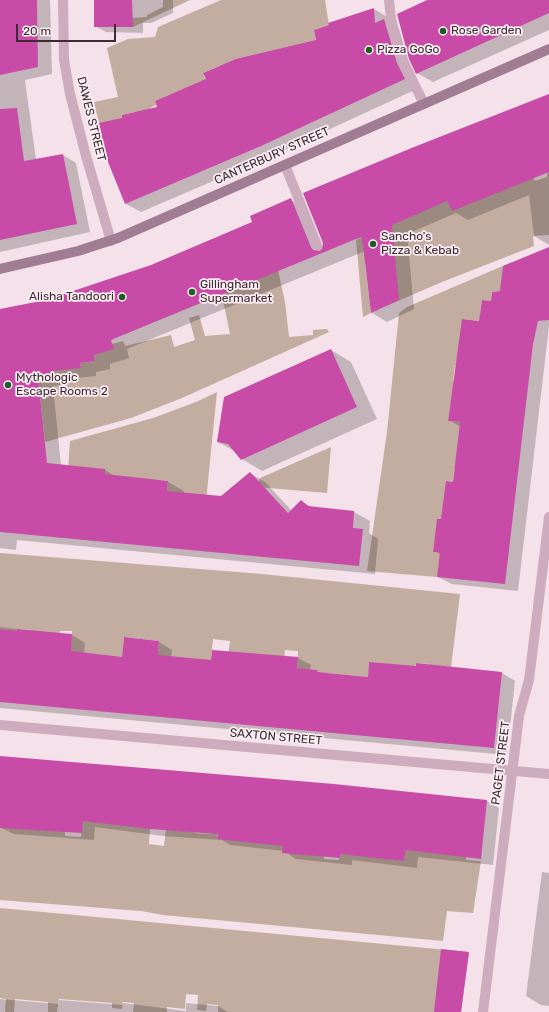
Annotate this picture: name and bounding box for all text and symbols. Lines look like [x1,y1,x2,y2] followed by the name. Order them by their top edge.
[18,16,118,42] scale bar
[23,24,51,38] text: 20 m
[451,24,522,38] place label: Rose Garden
[438,26,448,36] marker: Rose Garden
[377,43,440,57] place label: Pizza GoGo
[364,45,374,55] marker: Pizza GoGo
[74,75,108,163] street label: DAWES STREET
[212,124,332,188] street label: CANTERBURY STREET
[381,230,459,258] place label: Sancho's Pizza & Kebab
[368,239,378,249] marker: Sancho's Pizza & Kebab
[200,278,272,306] place label: Gillingham Supermarket
[187,287,197,297] marker: Gillingham Supermarket
[29,290,114,304] place label: Alisha Tandoori
[117,292,127,302] marker: Alisha Tandoori
[16,371,108,399] place label: Mythologic Escape Rooms 2
[3,380,13,390] marker: Mythologic Escape Rooms 2
[489,720,513,806] street label: PAGET STREET
[229,726,323,748] street label: SAXTON STREET

